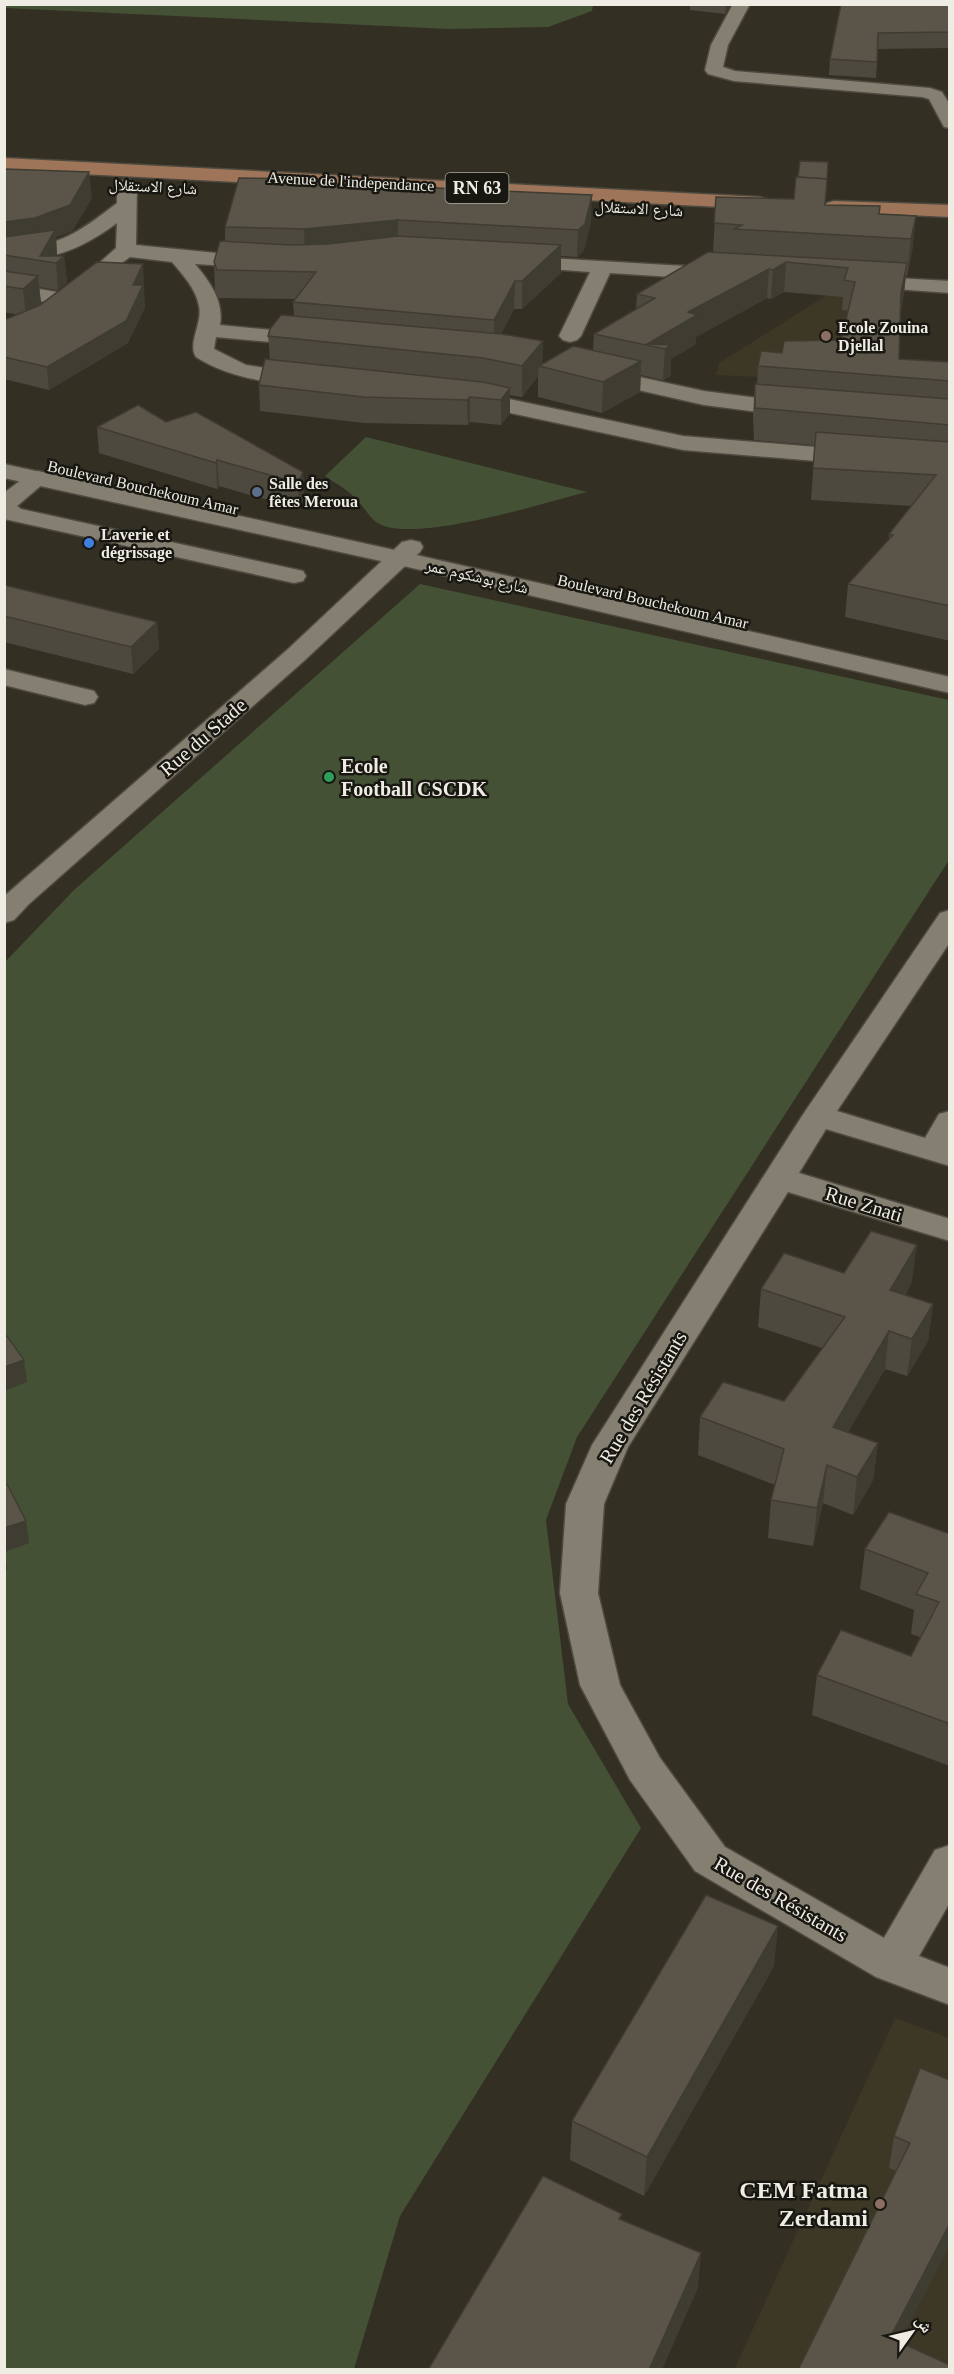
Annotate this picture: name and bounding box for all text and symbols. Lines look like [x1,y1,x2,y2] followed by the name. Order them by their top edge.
[267,169,435,195] street label: Avenue de l'independance
[446,173,508,203] road number: RN 63
[108,176,197,199] street label: شارع الاستقلال
[594,198,683,221] street label: شارع الاستقلال
[838,319,928,355] place label: Ecole Zouina Djellal
[819,329,833,343] marker: Ecole Zouina Djellal
[46,457,241,518] street label: Boulevard Bouchekoum Amar
[269,475,358,510] place label: Salle des fêtes Meroua
[250,485,264,499] marker: Salle des fêtes Meroua
[101,526,172,562] place label: Laverie et dégrissage
[82,536,96,550] marker: Laverie et dégrissage
[423,556,530,598] street label: شارع بوشكوم عمر
[556,571,751,632] street label: Boulevard Bouchekoum Amar
[156,694,251,780] street label: Rue du Stade
[341,755,488,800] place label: Ecole Football CSCDK
[322,770,336,784] marker: Ecole Football CSCDK
[823,1182,906,1226] street label: Rue Znati
[595,1327,691,1467] street label: Rue des Résistants
[711,1852,852,1946] street label: Rue des Résistants
[739,2177,868,2231] place label: CEM Fatma Zerdami
[873,2197,887,2211] marker: CEM Fatma Zerdami
[882,2302,942,2362] north arrow
[911,2312,936,2336] text: ش

